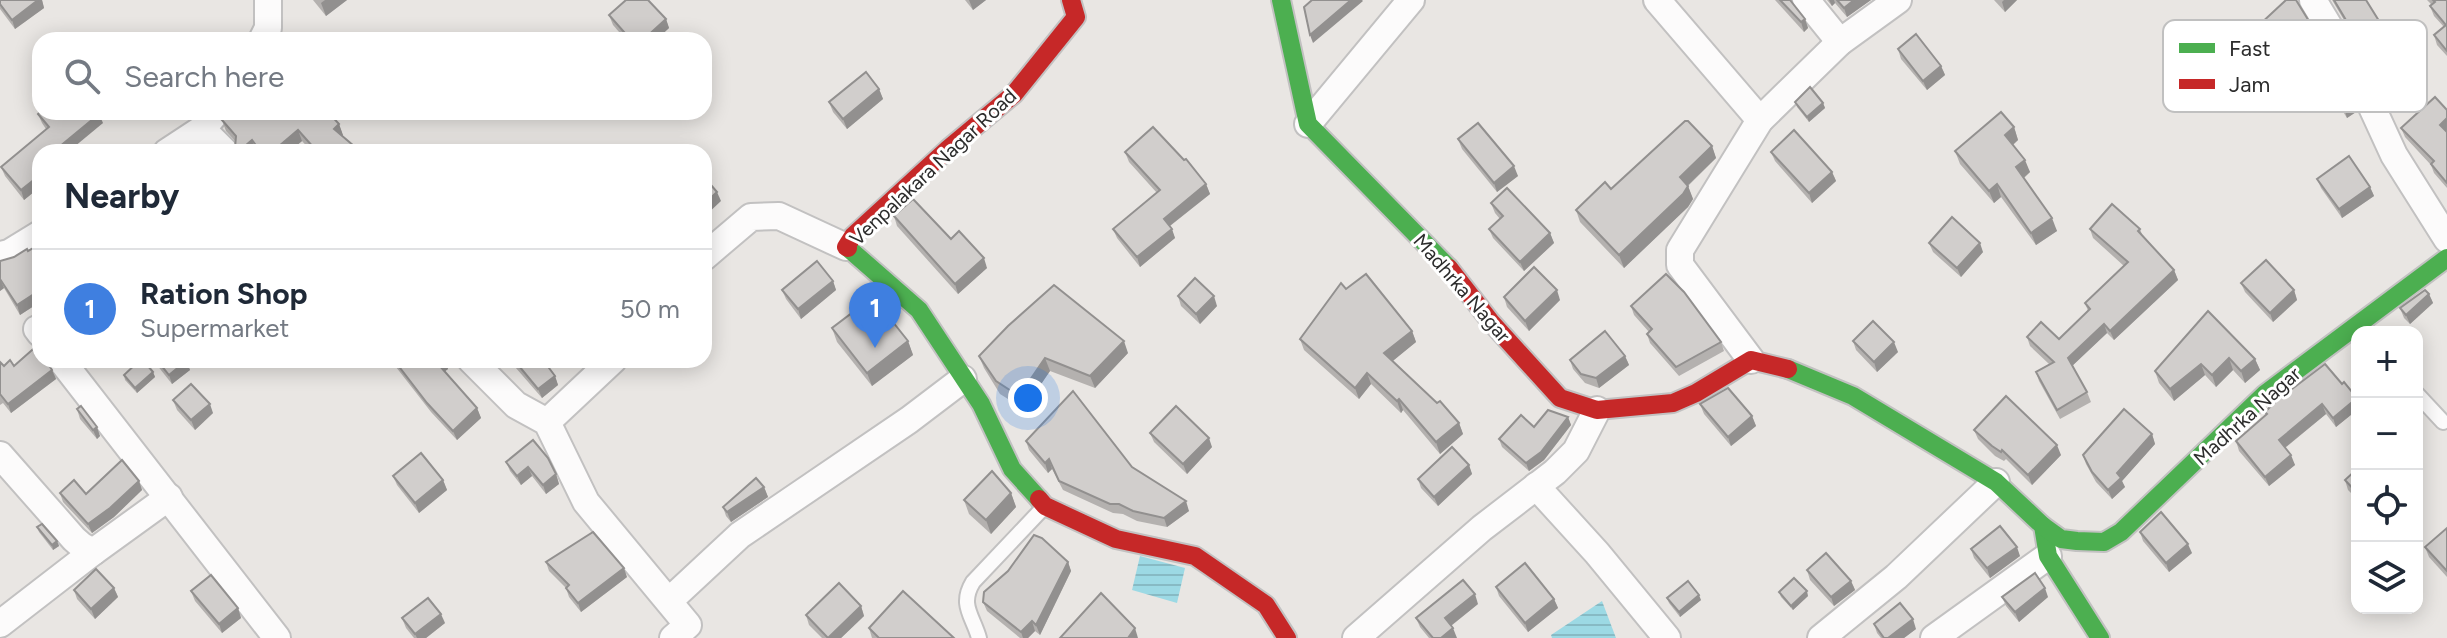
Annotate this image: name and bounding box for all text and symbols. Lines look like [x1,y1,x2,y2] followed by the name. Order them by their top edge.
[2163,20,2427,112] legend
[32,32,712,120] search box
[2229,35,2271,62] text: Fast
[60,54,104,98] icon: search
[124,58,284,95] text: Search here
[2229,71,2270,98] text: Jam
[845,84,1021,250] street label: Venpalakara Nagar Road
[64,176,179,217] text: Nearby
[1408,229,1516,347] street label: Madhrka Nagar
[140,275,308,312] text: Ration Shop
[849,282,901,348] pin: 1
[85,293,95,325] text: 1
[620,293,680,325] text: 50 m
[140,312,289,344] text: Supermarket
[2351,326,2423,614] map controls
[2351,326,2423,398] button: +
[2189,362,2306,470] street label: Madhrka Nagar
[1008,378,1048,418] your location
[2351,398,2423,470] button: −
[2351,470,2423,542] button: locate
[2351,542,2423,614] button: layers

